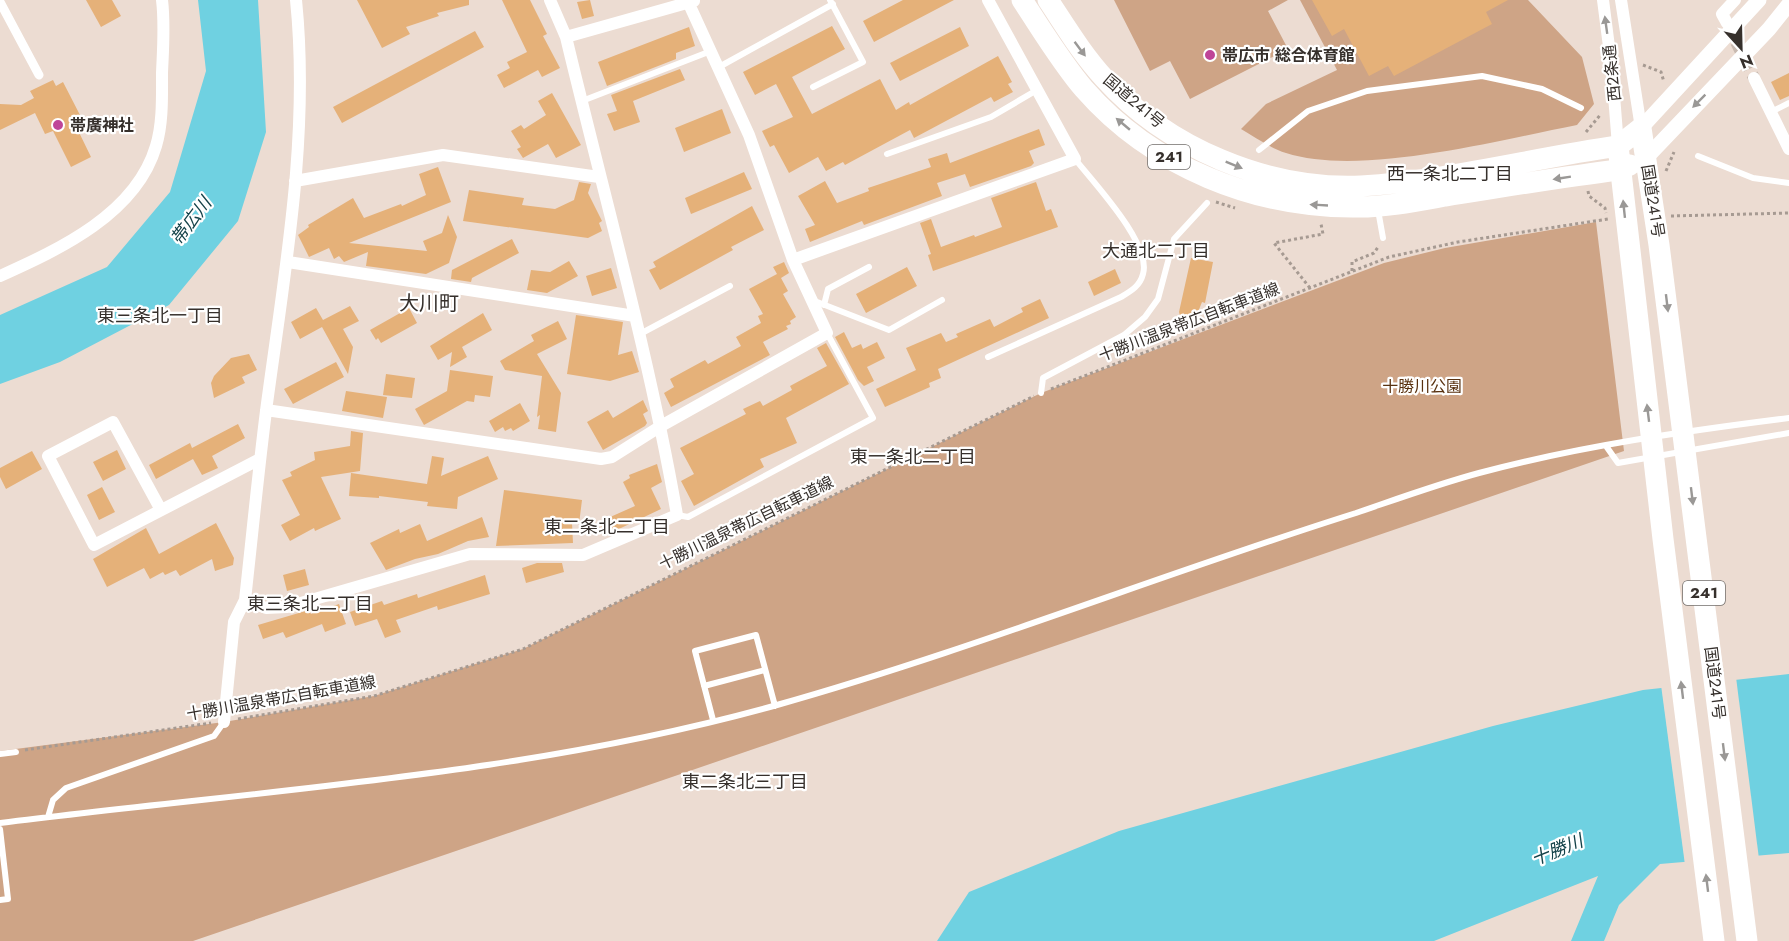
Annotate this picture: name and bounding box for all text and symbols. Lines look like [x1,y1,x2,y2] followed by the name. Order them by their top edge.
[1602,15,1611,34] one-way arrow
[1711,18,1771,78] north arrow
[1074,41,1087,57] one-way arrow
[1598,43,1626,103] street label: 西2条通
[1222,44,1355,67] place label: 帯広市 総合体育館
[1203,48,1217,62] marker: 帯広市 総合体育館
[1736,48,1757,74] text: N
[1098,69,1170,133] street label: 国道241号
[1692,93,1706,107] one-way arrow
[70,114,134,137] place label: 帯廣神社
[51,118,65,132] marker: 帯廣神社
[1115,118,1130,131] one-way arrow
[1148,145,1190,169] road number: 241
[1225,161,1243,170] one-way arrow
[1387,161,1513,187] district label: 西一条北二丁目
[1636,163,1670,239] street label: 国道241号
[1552,174,1571,183] one-way arrow
[164,190,219,250] water label: 帯広川
[1619,200,1629,219] one-way arrow
[1309,201,1328,210] one-way arrow
[1102,238,1210,264] district label: 大通北二丁目
[1095,277,1283,367] street label: 十勝川温泉帯広自転車道線
[399,289,459,318] district label: 大川町
[1662,293,1672,312] one-way arrow
[97,303,223,329] district label: 東三条北一丁目
[1382,375,1462,398] park label: 十勝川公園
[1643,403,1653,422] one-way arrow
[850,444,976,470] district label: 東一条北二丁目
[655,471,837,575] street label: 十勝川温泉帯広自転車道線
[1687,487,1697,506] one-way arrow
[544,514,670,540] district label: 東二条北二丁目
[1683,581,1725,605] road number: 241
[247,591,373,617] district label: 東三条北二丁目
[1699,645,1731,721] street label: 国道241号
[184,670,378,726] street label: 十勝川温泉帯広自転車道線
[1678,680,1687,699] one-way arrow
[1719,743,1728,762] one-way arrow
[682,769,808,795] district label: 東二条北三丁目
[1527,827,1589,872] water label: 十勝川
[1702,873,1712,892] one-way arrow

